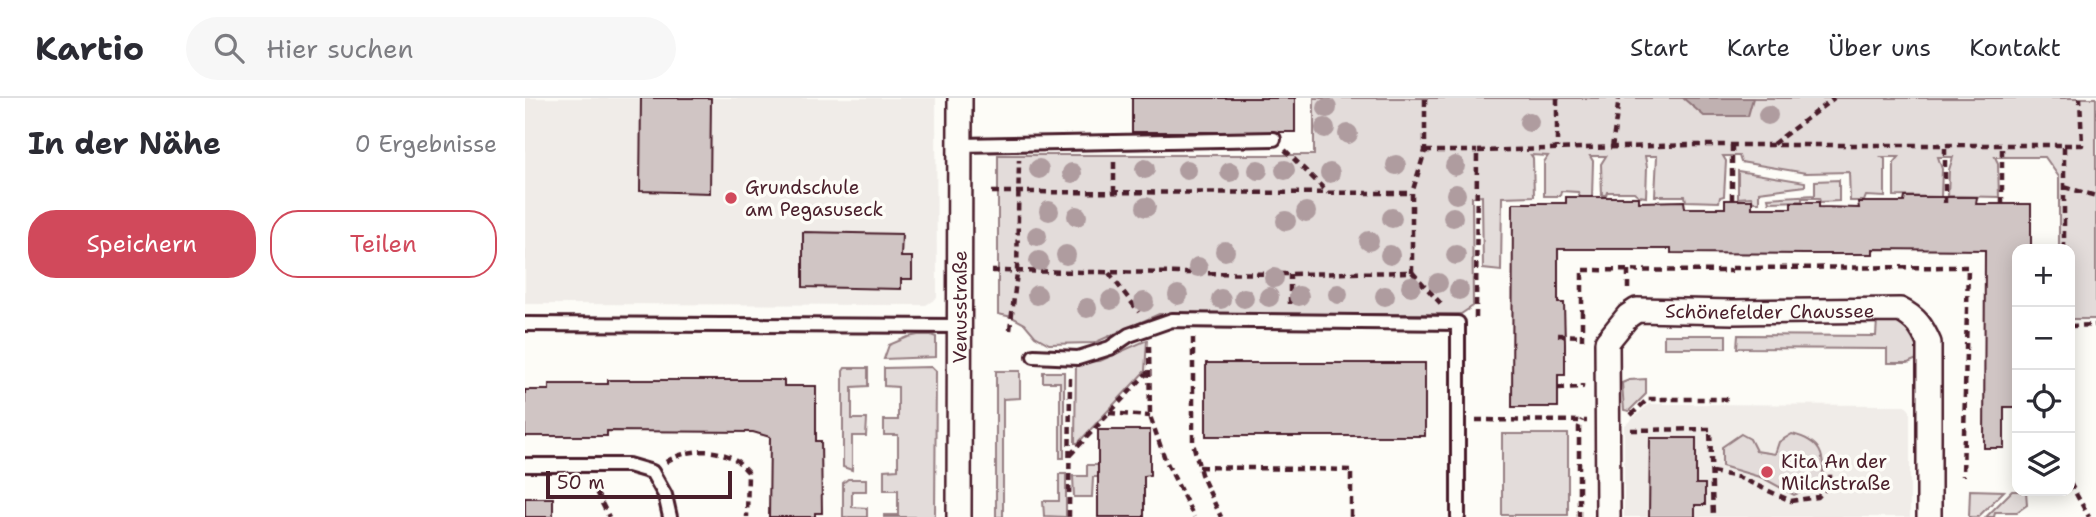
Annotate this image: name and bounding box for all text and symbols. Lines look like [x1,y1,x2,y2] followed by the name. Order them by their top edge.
[186,17,676,80] search box
[35,26,144,71] text: Kartio
[210,29,248,67] icon: search
[266,31,413,66] text: Hier suchen
[1630,32,1689,64] text: Start
[1727,32,1790,64] text: Karte
[1828,32,1931,64] text: Über uns
[1969,32,2061,64] text: Kontakt
[28,123,221,164] text: In der Nähe
[355,129,497,159] text: 0 Ergebnisse
[745,175,884,222] place label: Grundschule am Pegasuseck
[723,190,739,206] marker: Grundschule am Pegasuseck
[28,210,256,278] button: Speichern
[270,210,497,278] button: Teilen
[2012,244,2075,496] map controls
[2012,244,2075,307] button: +
[947,250,972,364] street label: Venusstraße
[1665,298,1875,325] street label: Schönefelder Chaussee
[2012,307,2075,370] button: −
[2012,370,2075,433] button: locate
[2012,433,2075,496] button: layers
[1781,449,1891,496] place label: Kita An der Milchstraße
[1759,464,1775,480] marker: Kita An der Milchstraße
[546,468,731,500] scale bar
[557,470,605,495] text: 50 m

